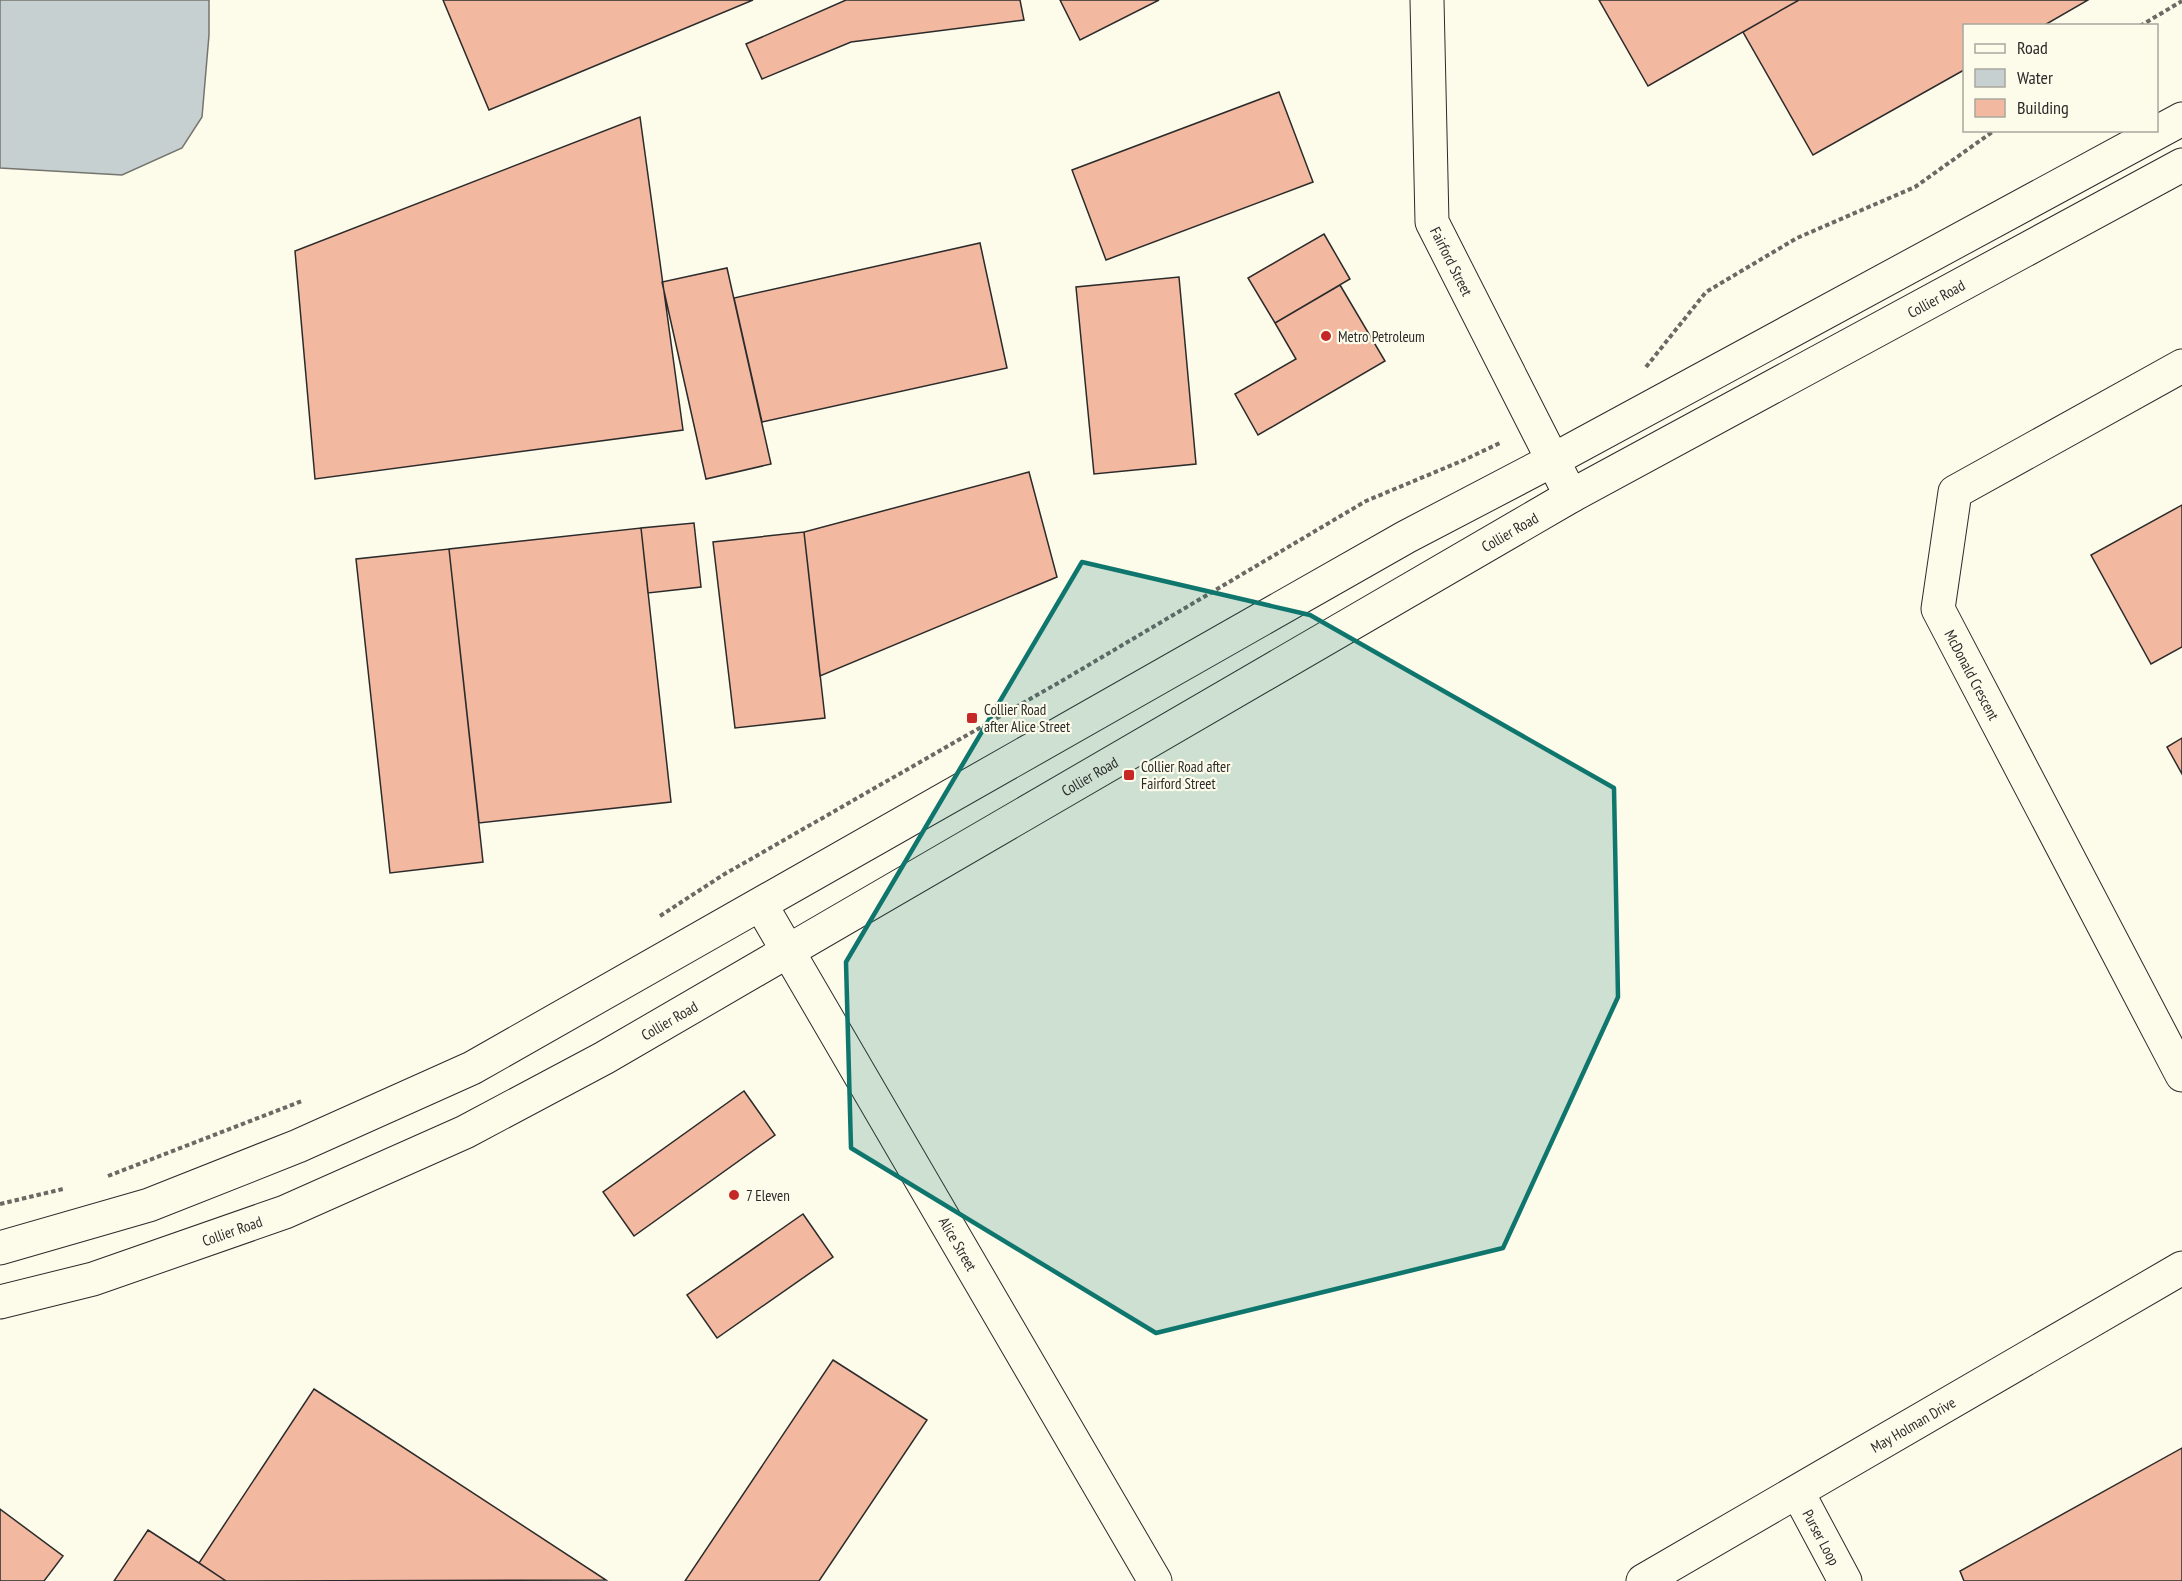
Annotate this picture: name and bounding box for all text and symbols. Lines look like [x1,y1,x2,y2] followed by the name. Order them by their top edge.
[1963,24,2158,132] legend
[2017,36,2048,59] text: Road
[2017,66,2053,89] text: Water
[2017,96,2069,119] text: Building
[1426,224,1477,299] street label: Fairford Street
[1904,275,1968,322] street label: Collier Road
[1338,327,1425,346] place label: Metro Petroleum
[1319,329,1333,343] marker: Metro Petroleum
[1478,508,1541,556] street label: Collier Road
[1941,626,2004,723] street label: McDonald Crescent
[984,700,1070,736] place label: Collier Road after Alice Street
[965,711,979,725] marker: Collier Road after Alice Street
[1058,752,1121,800] street label: Collier Road
[1141,757,1231,793] place label: Collier Road after Fairford Street
[1122,768,1136,782] marker: Collier Road after Fairford Street
[637,996,701,1044] street label: Collier Road
[746,1186,790,1205] place label: 7 Eleven
[727,1188,741,1202] marker: 7 Eleven
[199,1211,265,1250] street label: Collier Road
[935,1213,982,1274] street label: Alice Street
[1867,1392,1959,1456] street label: May Holman Drive
[1799,1506,1844,1568] street label: Purser Loop

